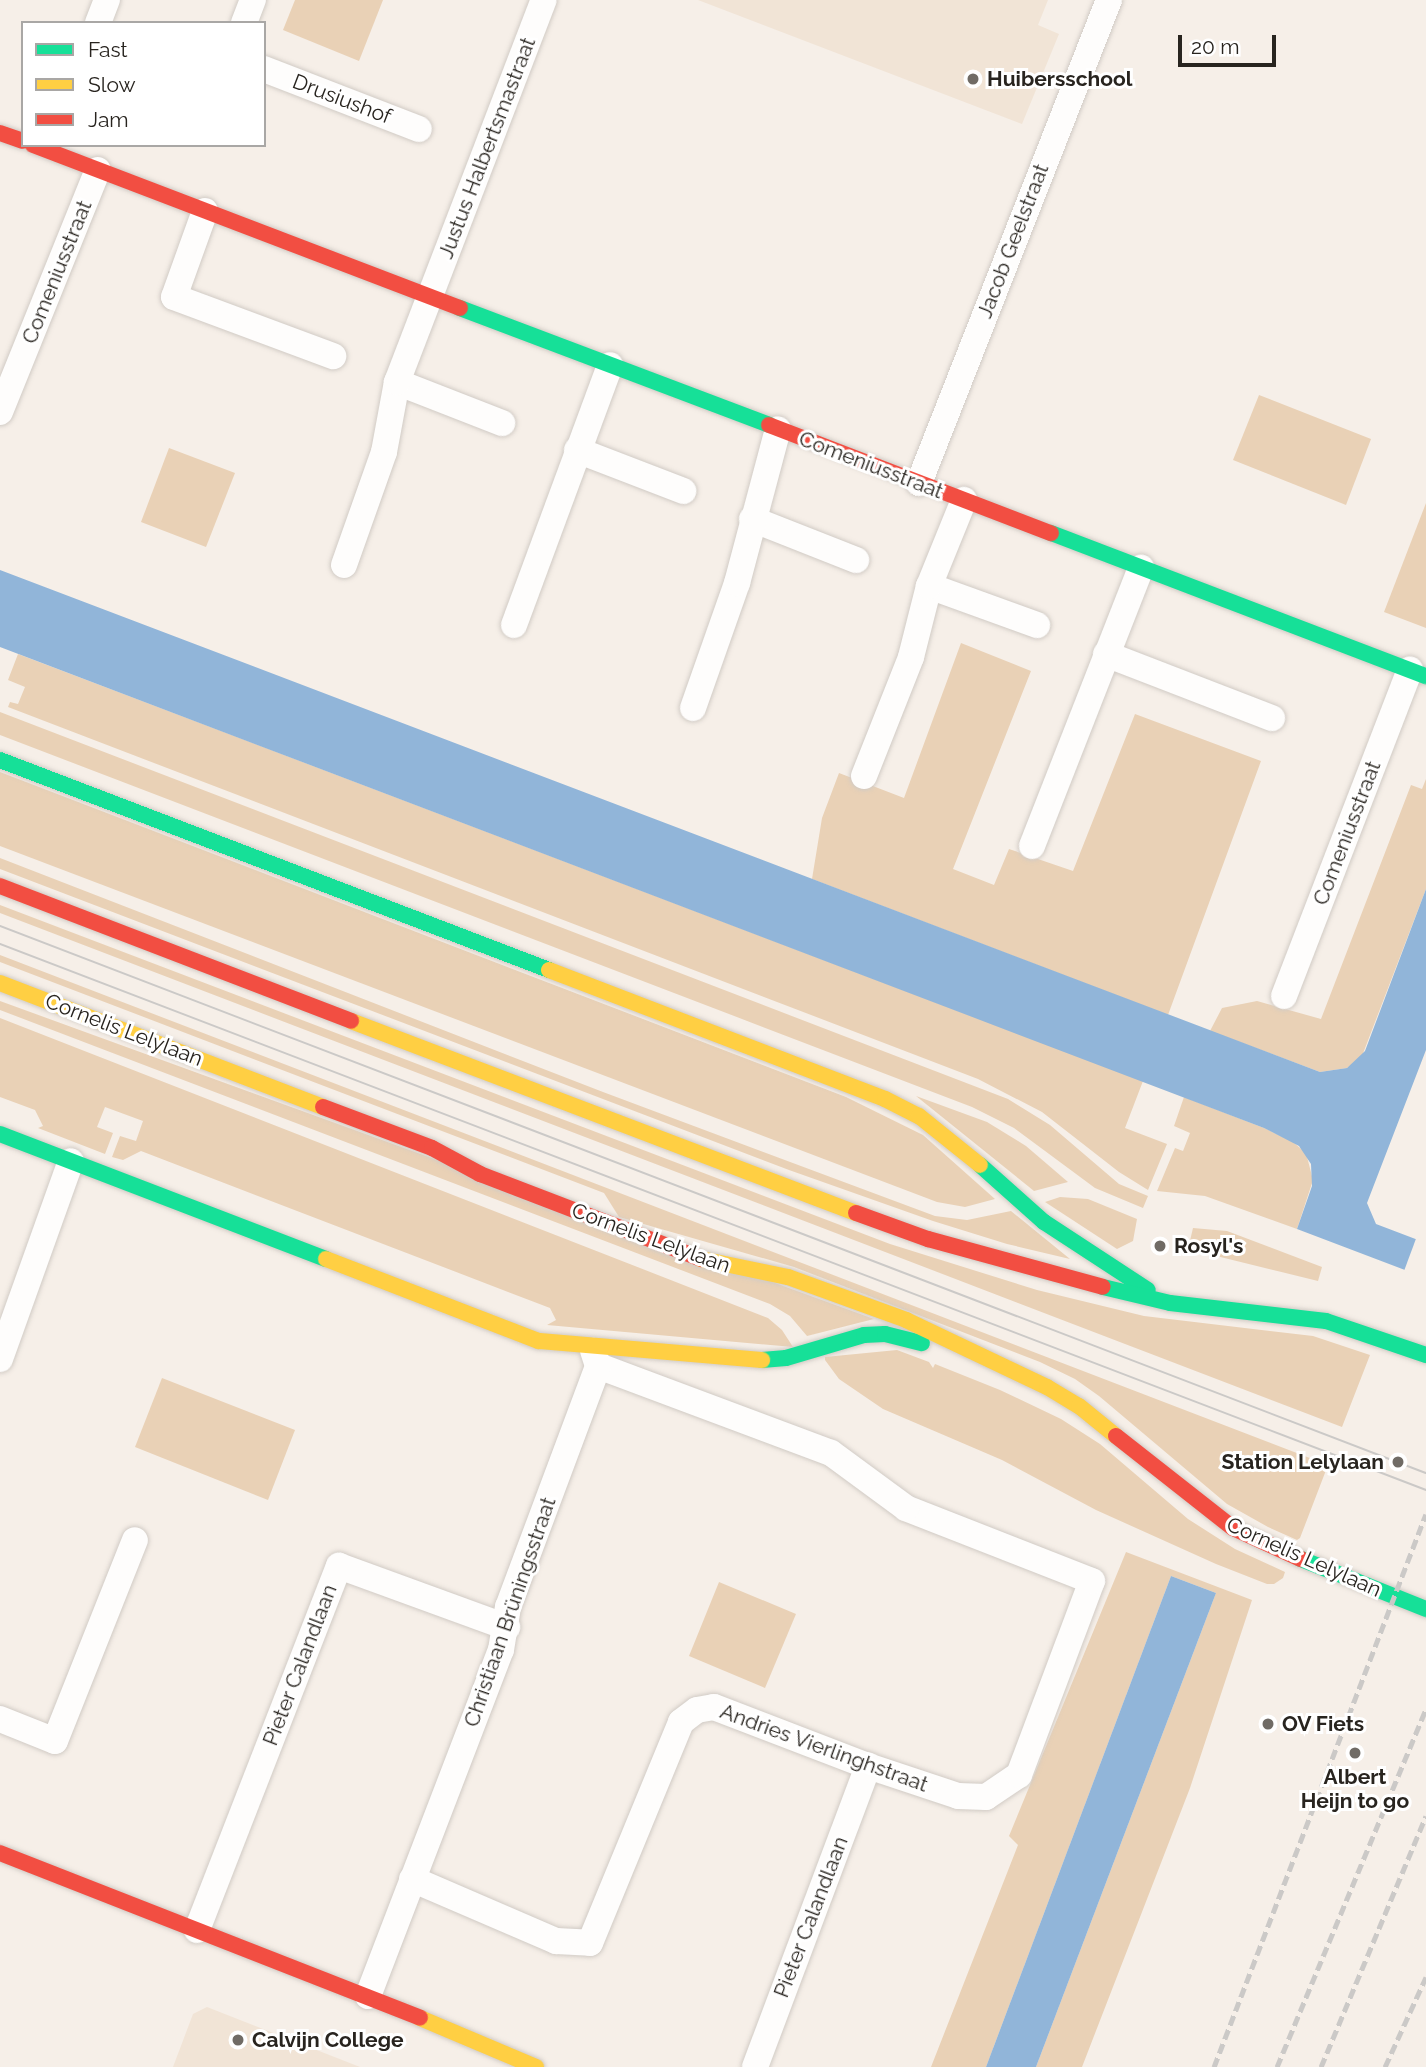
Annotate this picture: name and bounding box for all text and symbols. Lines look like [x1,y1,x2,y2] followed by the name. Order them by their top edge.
[21,21,266,147] legend
[1181,21,1279,65] scale bar
[433,34,541,262] street label: Justus Halbertsmastraat
[1191,34,1239,59] text: 20 m
[88,37,128,62] text: Fast
[987,66,1132,92] place label: Huibersschool
[289,69,395,129] street label: Drusiushof
[965,71,981,87] marker: Huibersschool
[88,72,136,97] text: Slow
[88,107,129,132] text: Jam
[972,160,1054,322] street label: Jacob Geelstraat
[17,197,97,347] street label: Comeniusstraat
[795,426,947,504] street label: Comeniusstraat
[1308,757,1386,909] street label: Comeniusstraat
[42,988,206,1072] street label: Cornelis Lelylaan
[568,1198,734,1278] street label: Cornelis Lelylaan
[1174,1233,1243,1259] place label: Rosyl's
[1152,1238,1168,1254] marker: Rosyl's
[1222,1449,1384,1475] place label: Station Lelylaan
[1390,1454,1406,1470] marker: Station Lelylaan
[459,1494,561,1730] street label: Christiaan Brüningsstraat
[1223,1512,1385,1602] street label: Cornelis Lelylaan
[258,1581,342,1749] street label: Pieter Calandlaan
[716,1699,932,1797] street label: Andries Vierlinghstraat
[1282,1711,1365,1737] place label: OV Fiets
[1260,1716,1276,1732] marker: OV Fiets
[1347,1745,1363,1761] marker: Albert Heijn to go
[1301,1764,1409,1814] place label: Albert Heijn to go
[769,1833,853,2001] street label: Pieter Calandlaan
[252,2027,404,2053] place label: Calvijn College
[230,2032,246,2048] marker: Calvijn College

